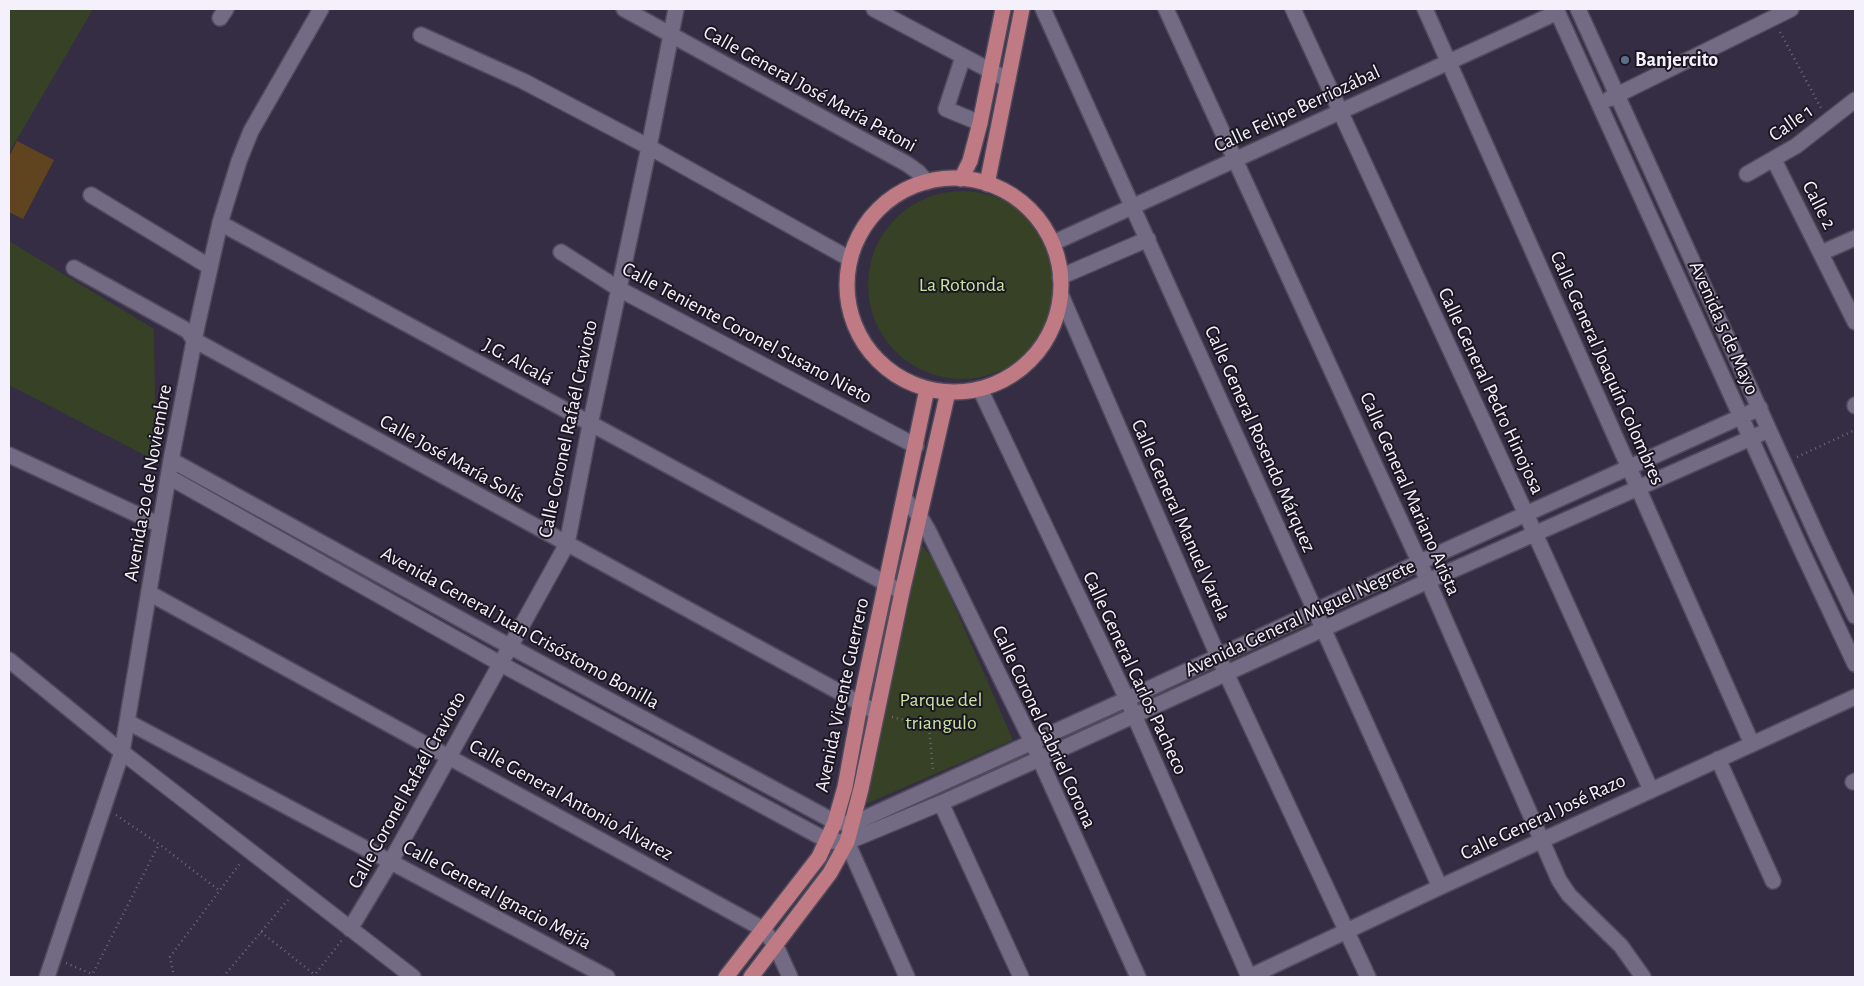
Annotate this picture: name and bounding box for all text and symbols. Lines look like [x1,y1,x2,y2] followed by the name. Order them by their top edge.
[699,20,921,158] street label: Calle General José María Patoni
[1635,48,1718,72] place label: Banjercito
[1619,54,1631,66] marker: Banjercito
[1210,60,1384,158] street label: Calle Felipe Berriozábal
[1764,99,1818,147] street label: Calle 1
[1797,177,1841,233] street label: Calle 2
[1545,247,1669,489] street label: Calle General Joaquín Colombres
[618,257,876,409] street label: Calle Teniente Coronel Susano Nieto
[1684,257,1764,399] street label: Avenida 5 de Mayo
[919,273,1005,297] park label: La Rotonda
[1433,284,1549,498] street label: Calle General Pedro Hinojosa
[533,318,603,540] street label: Calle Coronel Rafaél Cravioto
[1199,322,1321,556] street label: Calle General Rosendo Márquez
[479,333,557,391] street label: J.G. Alcalá
[119,383,177,583] street label: Avenida 20 de Noviembre
[1354,389,1466,599] street label: Calle General Mariano Arista
[375,409,529,509] street label: Calle José María Solís
[1126,416,1236,624] street label: Calle General Manuel Varela
[377,541,663,715] street label: Avenida General Juan Crisóstomo Bonilla
[1181,554,1419,682] street label: Avenida General Miguel Negrete
[1077,568,1193,778] street label: Calle General Carlos Pacheco
[810,596,874,794] street label: Avenida Vicente Guerrero
[987,622,1101,832] street label: Calle Coronel Gabriel Corona
[343,687,471,893] street label: Calle Coronel Rafaél Cravioto
[900,688,982,735] park label: Parque del triangulo
[465,734,677,866] street label: Calle General Antonio Álvarez
[1457,768,1629,866] street label: Calle General José Razo
[399,835,595,955] street label: Calle General Ignacio Mejía

